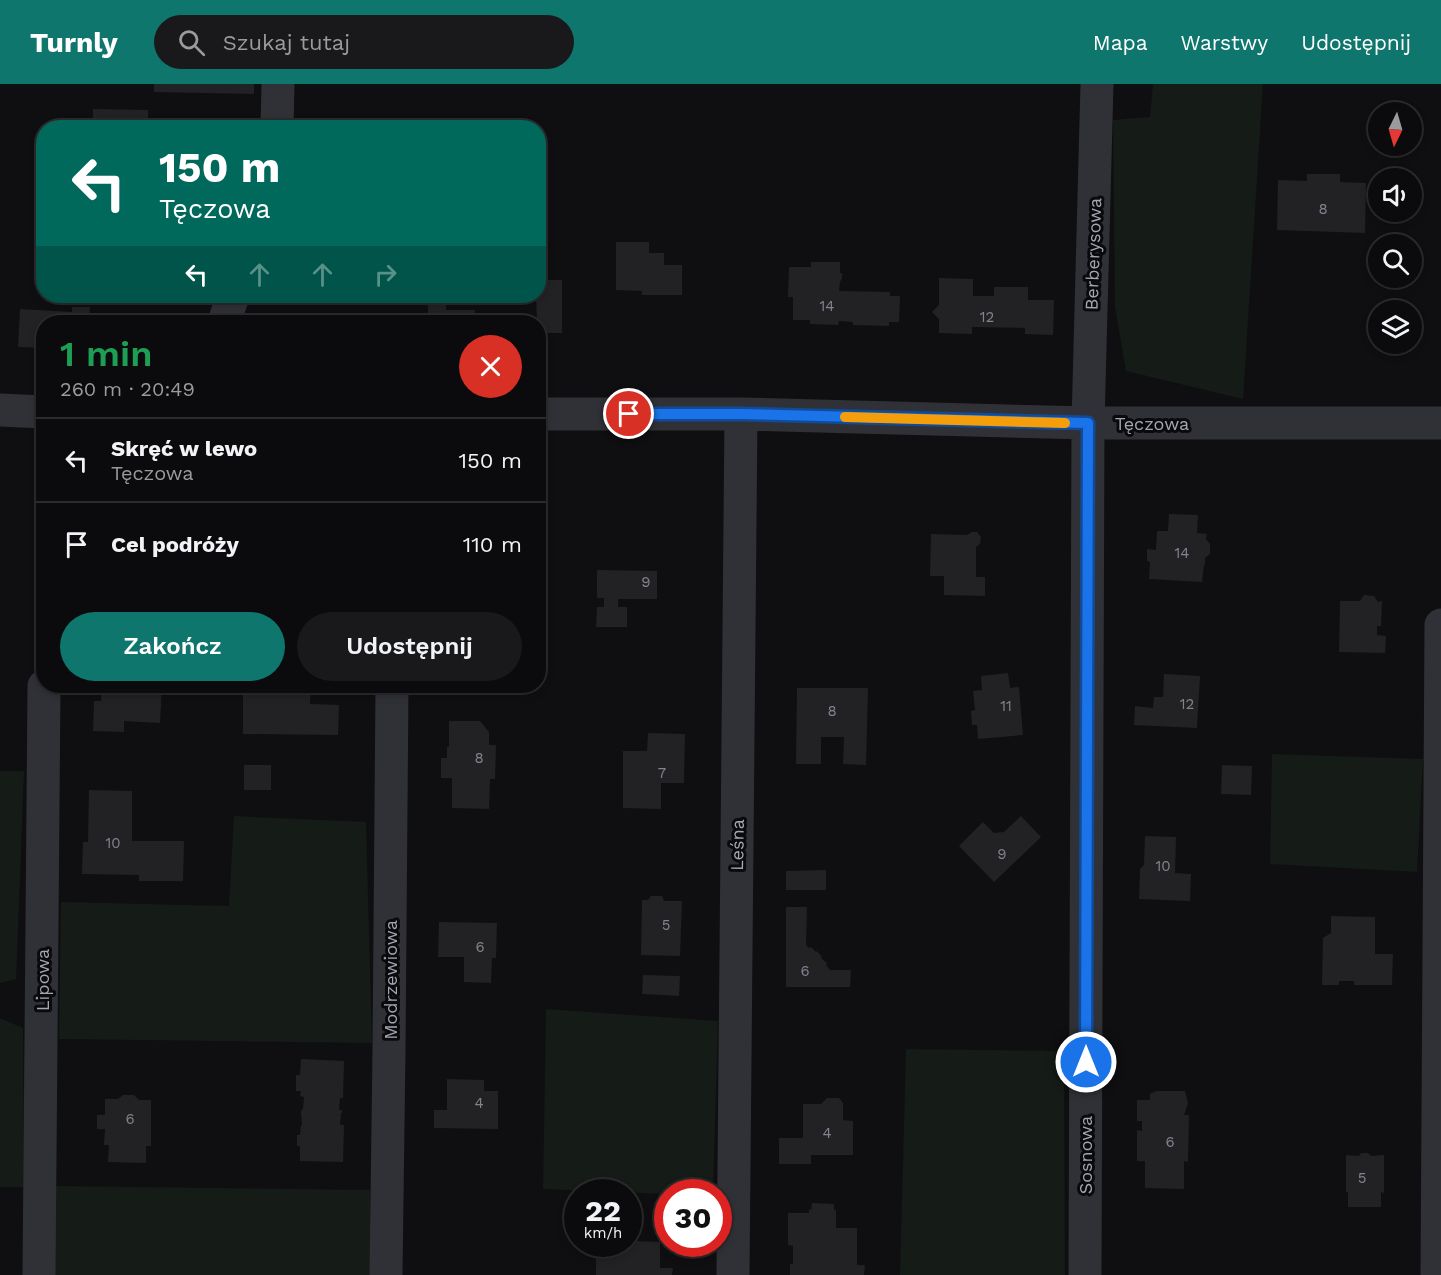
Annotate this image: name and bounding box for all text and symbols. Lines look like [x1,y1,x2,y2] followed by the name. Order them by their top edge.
[154,15,574,69] search box
[30,26,118,59] text: Turnly
[175,26,208,59] icon: search
[223,30,350,55] text: Szukaj tutaj
[1093,30,1148,55] text: Mapa
[1181,30,1268,55] text: Warstwy
[1301,30,1411,55] text: Udostępnij
[1368,102,1422,156] north arrow
[1368,102,1422,354] map controls
[159,143,280,192] text: 150 m
[60,144,138,222] icon: left
[1368,168,1422,222] button: sound
[159,193,271,225] text: Tęczowa
[1081,197,1105,311] street label: Berberysowa
[1318,200,1328,218] house number: 8
[1368,234,1422,288] button: search
[180,258,213,291] icon: left
[243,258,276,291] icon: ahead
[306,258,339,291] icon: ahead
[369,258,402,291] icon: right
[819,297,835,315] house number: 14
[1368,300,1422,354] button: layers
[980,308,994,326] house number: 12
[60,333,152,375] text: 1 min
[459,335,522,398] button: close
[60,377,195,401] text: 260 m · 20:49
[603,388,654,439] pin
[612,397,645,430] icon: arrive
[1115,413,1189,434] street label: Tęczowa
[111,436,257,461] text: Skręć w lewo
[60,444,93,477] icon: left
[458,448,522,473] text: 150 m
[111,461,194,485] text: Tęczowa
[60,528,93,561] icon: arrive
[111,532,239,557] text: Cel podróży
[463,532,522,557] text: 110 m
[1174,544,1190,562] house number: 14
[641,573,651,591] house number: 9
[60,612,285,681] button: Zakończ
[297,612,522,681] button: Udostępnij
[1180,695,1194,713] house number: 12
[1000,697,1012,715] house number: 11
[827,702,837,720] house number: 8
[474,749,484,767] house number: 8
[658,764,666,782] house number: 7
[726,819,748,871] street label: Leśna
[105,834,121,852] house number: 10
[997,845,1007,863] house number: 9
[1155,857,1171,875] house number: 10
[662,916,670,934] house number: 5
[380,920,401,1040] street label: Modrzewiowa
[475,938,485,956] house number: 6
[32,949,53,1011] street label: Lipowa
[800,962,810,980] house number: 6
[1054,1030,1118,1094] position arrow
[474,1094,484,1112] house number: 4
[125,1110,135,1128] house number: 6
[1075,1116,1096,1194] street label: Sosnowa
[822,1124,832,1142] house number: 4
[1165,1133,1175,1151] house number: 6
[1358,1169,1366,1187] house number: 5
[654,1179,732,1257] speed limit sign: 30
[585,1193,621,1228] text: 22
[584,1224,622,1242] text: km/h

